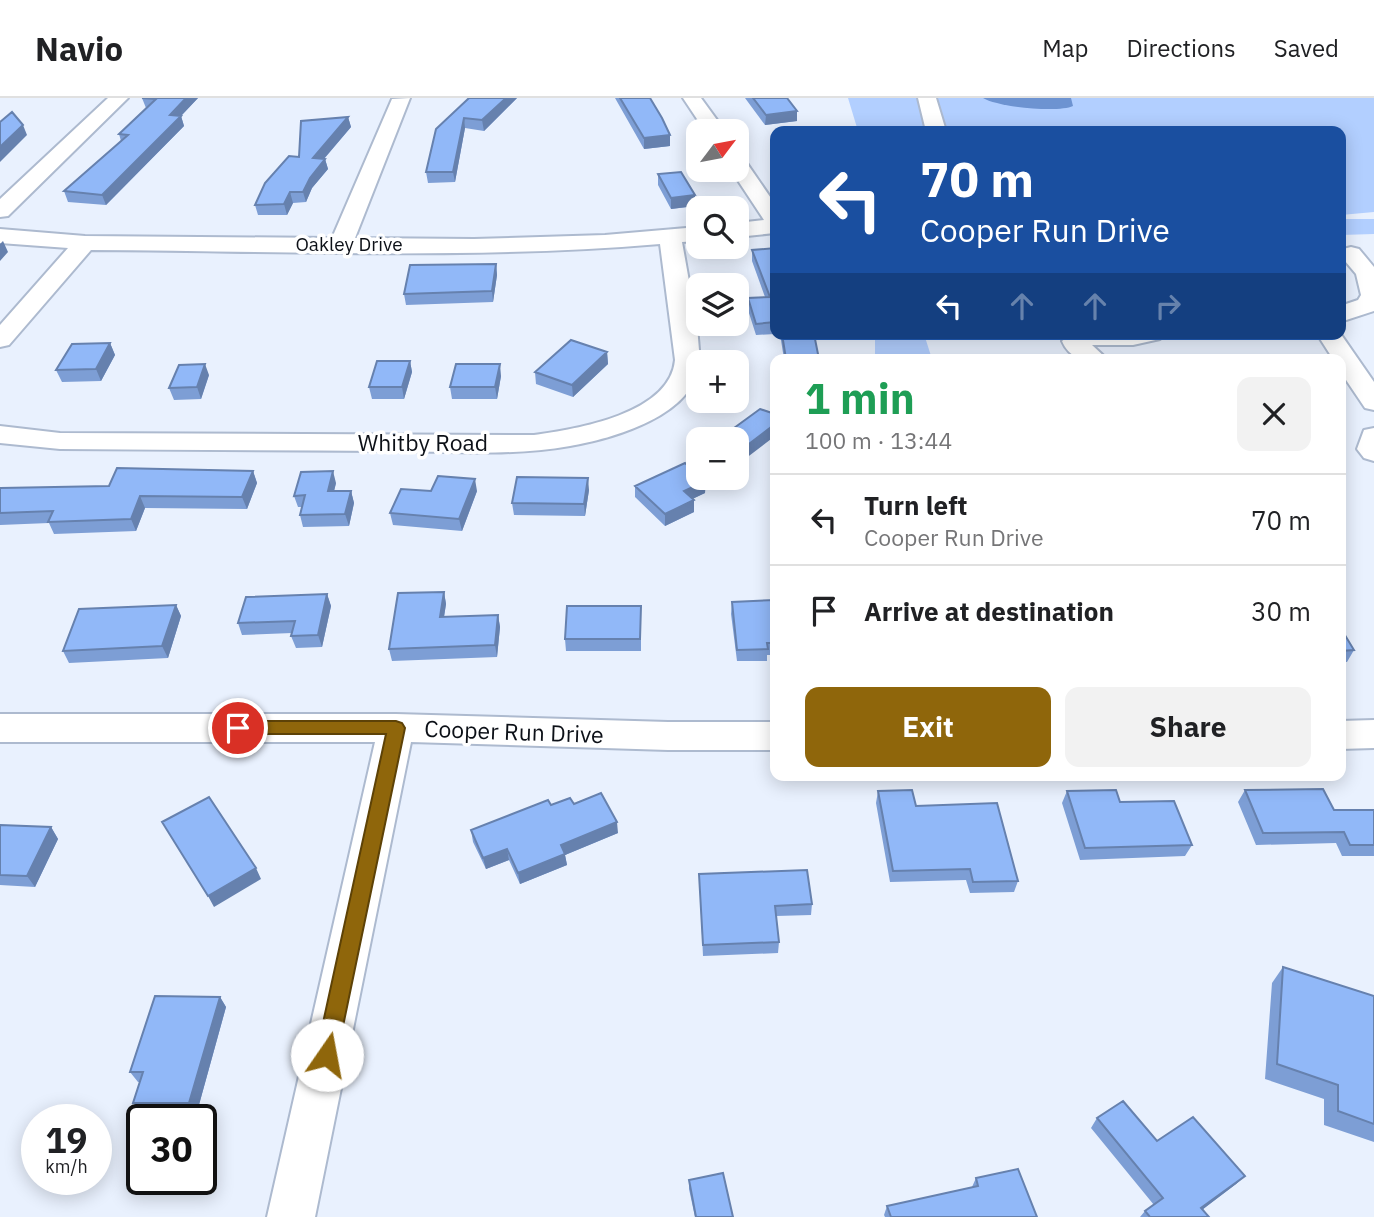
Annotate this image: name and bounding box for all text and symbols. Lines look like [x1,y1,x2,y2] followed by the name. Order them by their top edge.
[35,27,123,70] text: Navio
[1042,32,1088,64] text: Map
[1126,32,1236,64] text: Directions
[1274,32,1339,64] text: Saved
[686,119,749,182] north arrow
[686,119,749,490] map controls
[920,147,1034,210] text: 70 m
[805,154,896,245] icon: left
[686,196,749,259] button: search
[920,209,1170,251] text: Cooper Run Drive
[295,232,403,256] street label: Oakley Drive
[686,273,749,336] button: layers
[930,287,968,325] icon: left
[1003,287,1041,325] icon: ahead
[1076,287,1114,325] icon: ahead
[1149,287,1187,325] icon: right
[686,350,749,413] button: +
[805,371,915,426] text: 1 min
[1237,377,1311,451] button: close
[805,425,952,455] text: 100 m · 13:44
[358,427,488,457] street label: Whitby Road
[686,427,749,490] button: −
[864,488,967,522] text: Turn left
[805,501,843,539] icon: left
[1251,503,1311,537] text: 70 m
[864,522,1044,552] text: Cooper Run Drive
[805,592,843,630] icon: arrive
[864,594,1114,628] text: Arrive at destination
[1251,594,1311,628] text: 30 m
[805,687,1051,767] button: Exit
[1065,687,1311,767] button: Share
[208,698,268,758] pin
[219,709,257,747] icon: arrive
[424,713,604,749] street label: Cooper Run Drive
[290,1018,364,1092] position arrow
[126,1104,217,1195] speed limit sign: 30
[45,1117,88,1163] text: 19
[45,1155,88,1178] text: km/h

